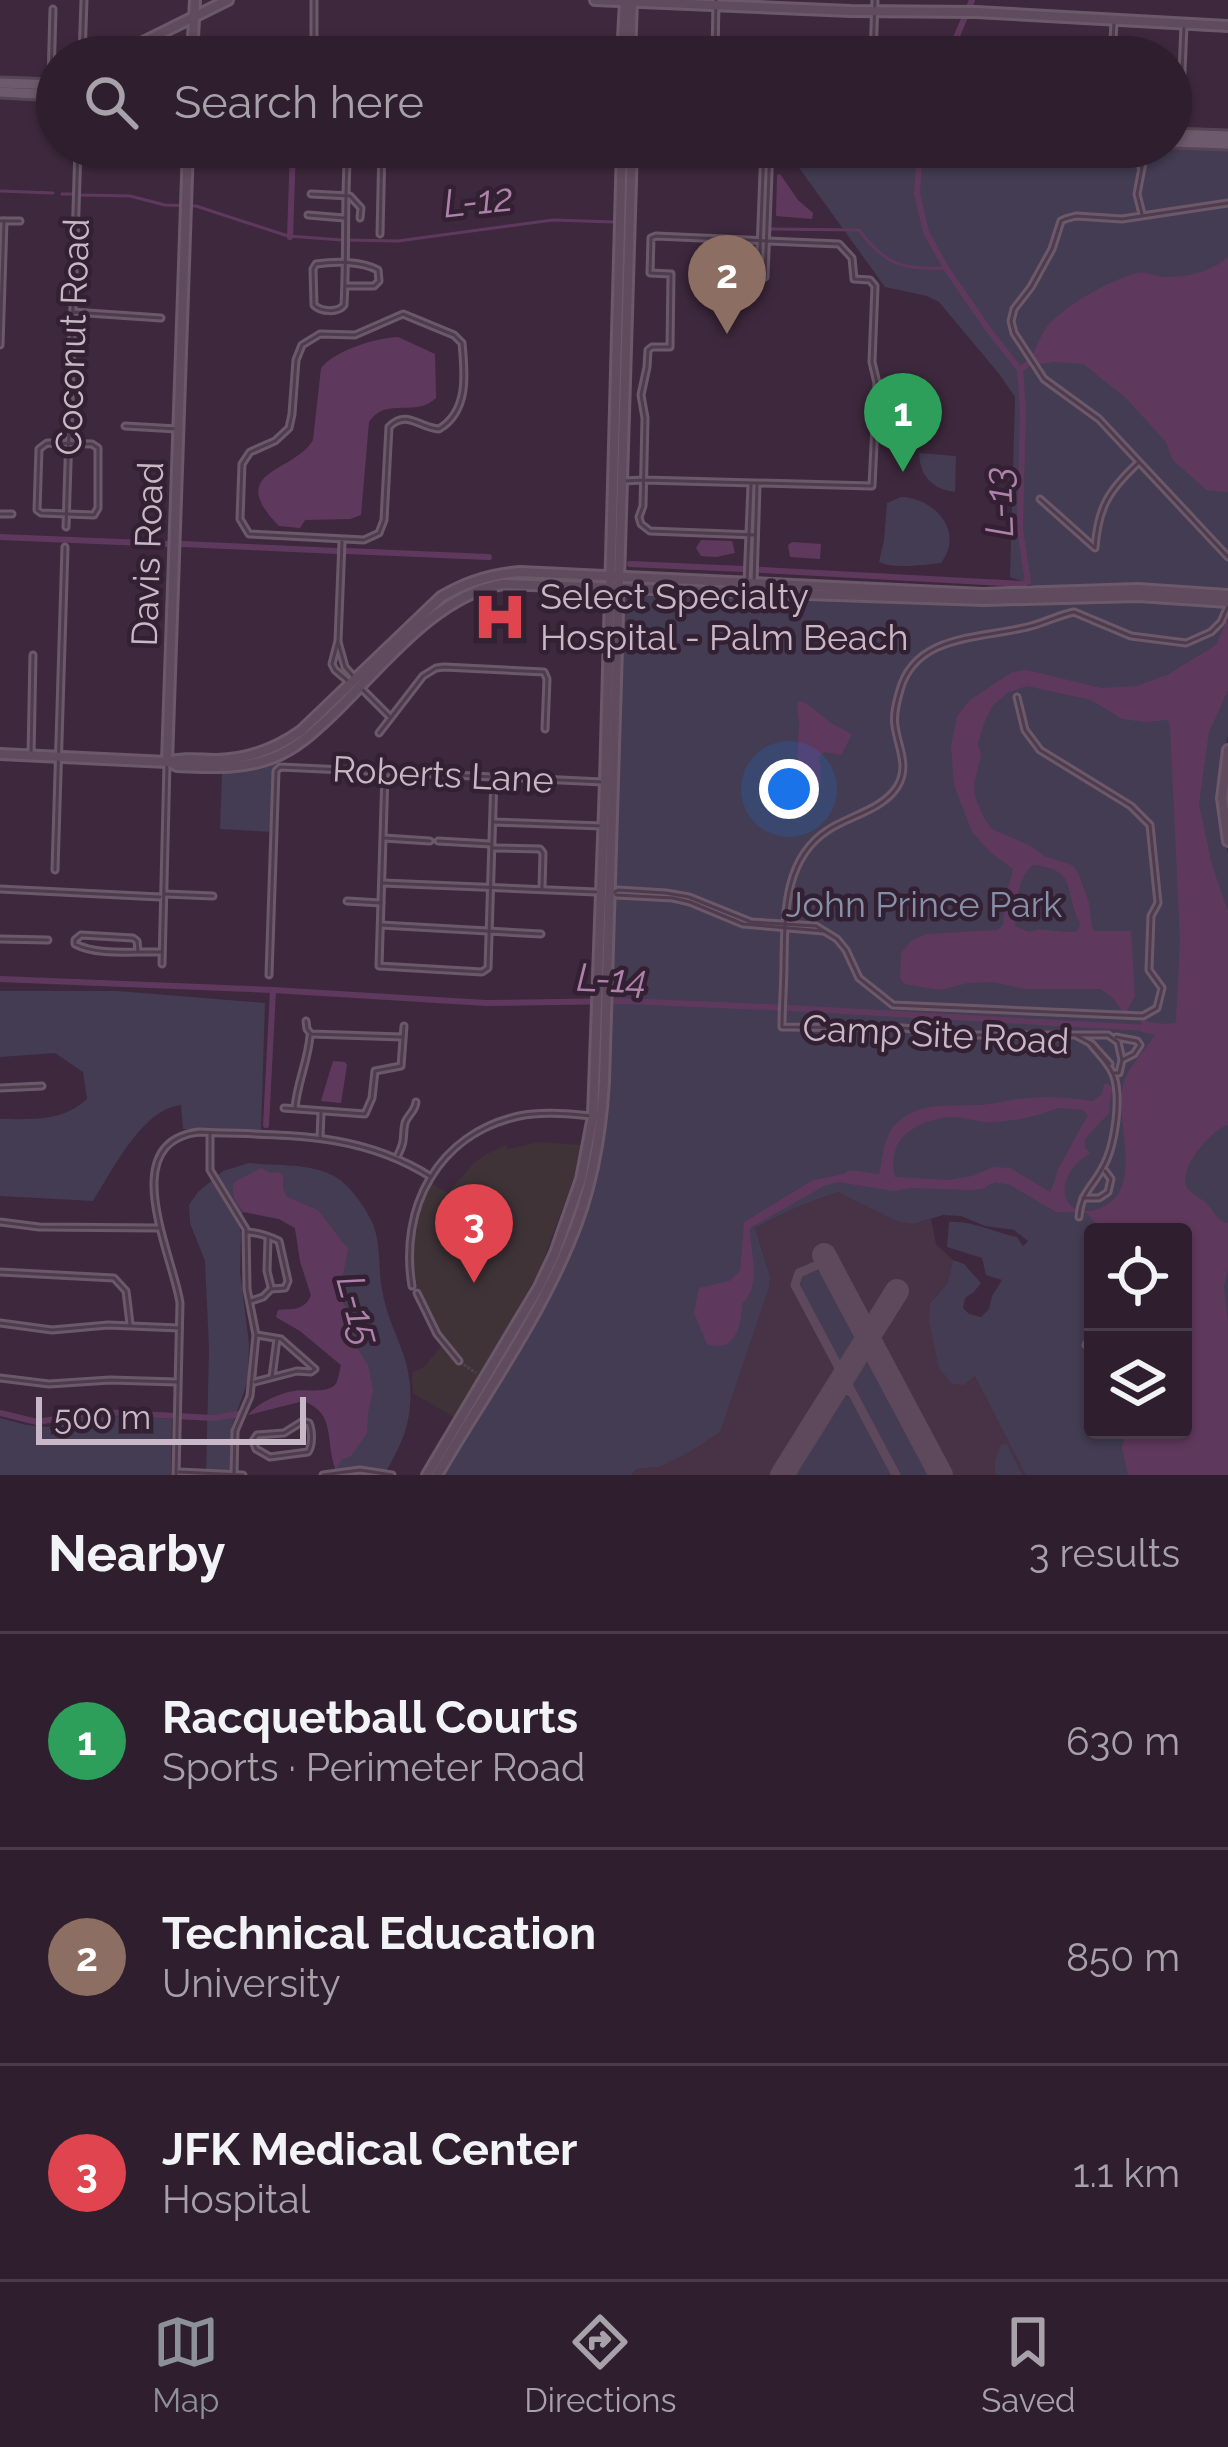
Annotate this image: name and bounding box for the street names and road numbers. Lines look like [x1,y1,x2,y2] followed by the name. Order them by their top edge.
[47,218,97,456] street label: Coconut Road
[123,461,171,647] street label: Davis Road
[331,747,555,801] street label: Roberts Lane
[802,1006,1070,1062] street label: Camp Site Road

